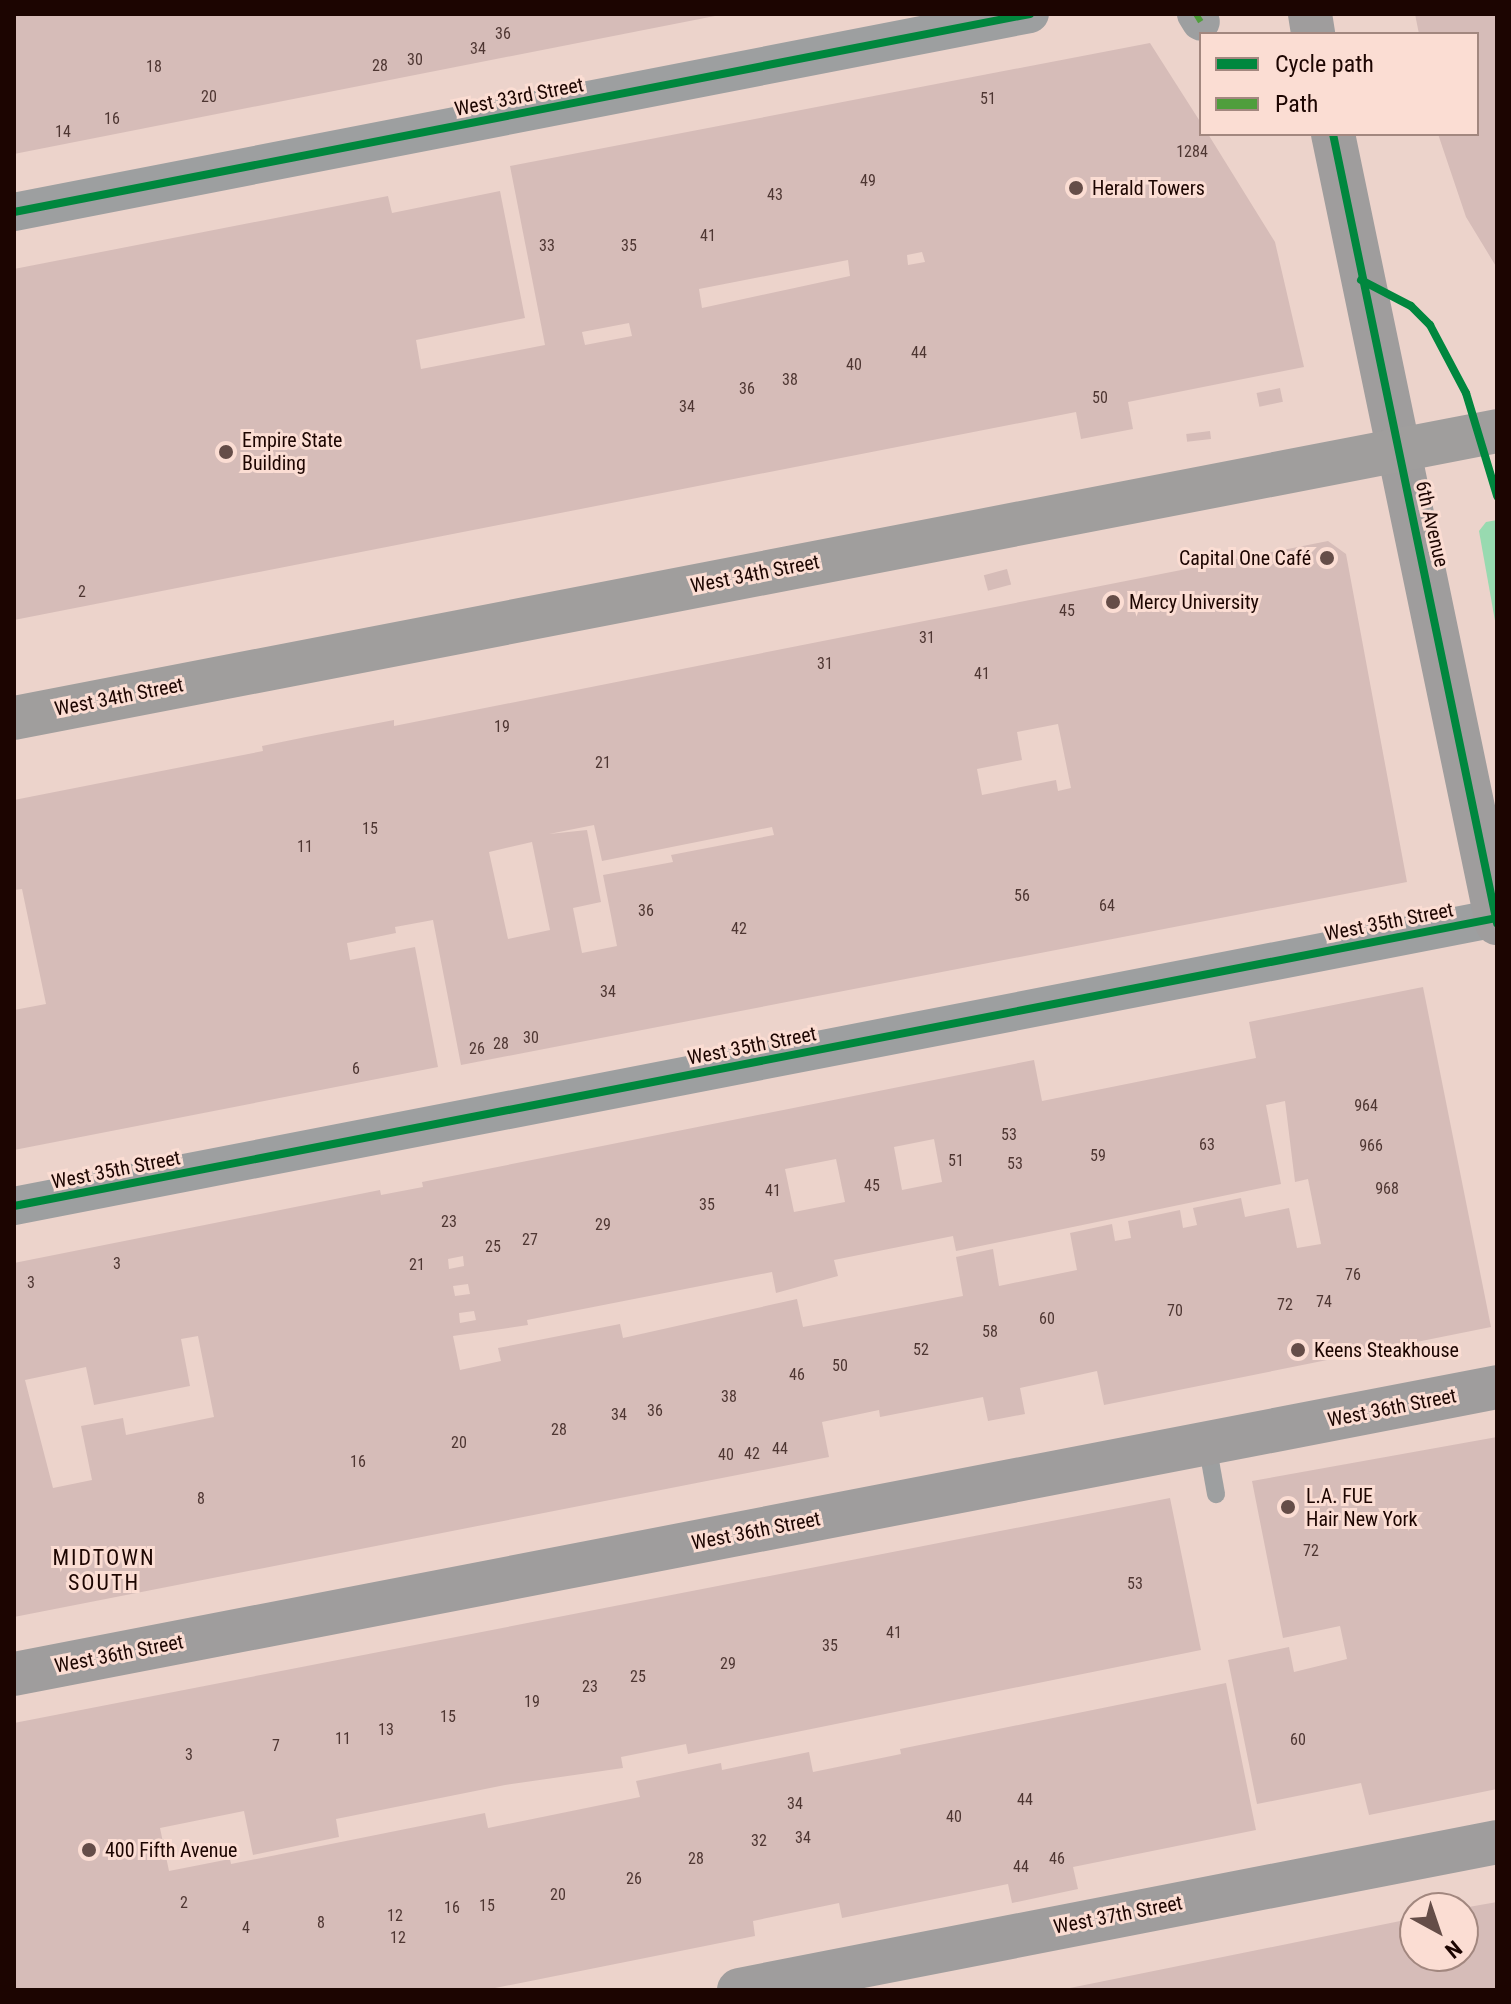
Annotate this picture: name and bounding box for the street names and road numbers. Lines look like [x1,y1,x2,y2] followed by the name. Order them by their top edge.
[452,73,586,121] street label: West 33rd Street
[1410,479,1454,569] street label: 6th Avenue
[689,550,821,598] street label: West 34th Street
[53,673,185,721] street label: West 34th Street
[1323,898,1455,946] street label: West 35th Street
[686,1022,818,1070] street label: West 35th Street
[50,1146,182,1194] street label: West 35th Street
[1326,1384,1458,1432] street label: West 36th Street
[690,1507,822,1555] street label: West 36th Street
[53,1630,185,1678] street label: West 36th Street
[1052,1891,1184,1939] street label: West 37th Street

